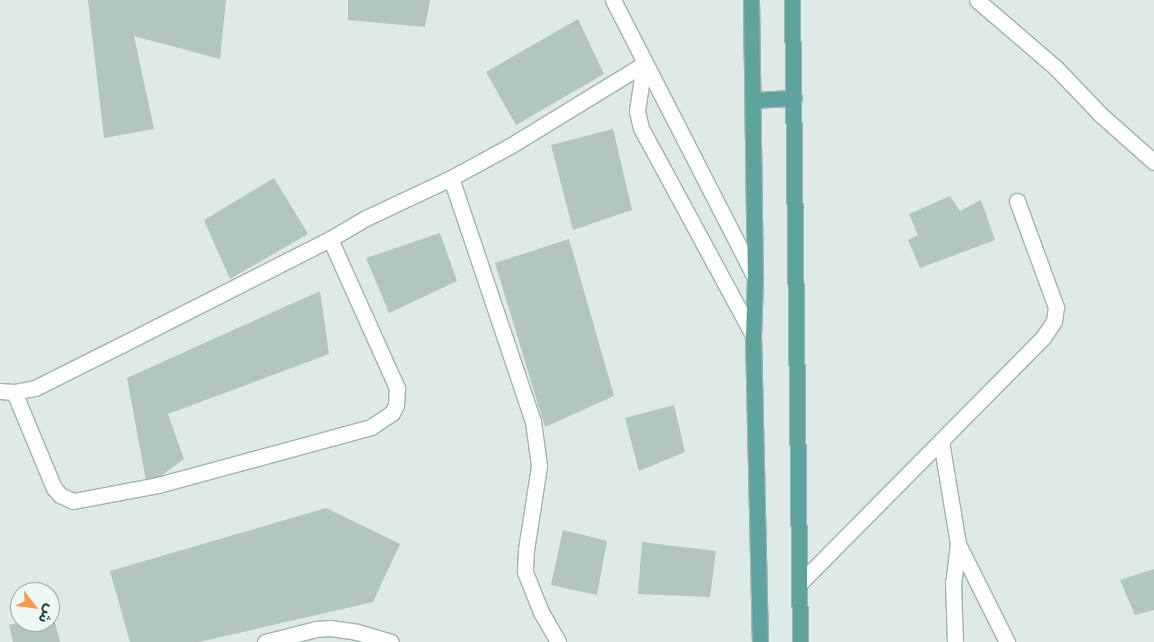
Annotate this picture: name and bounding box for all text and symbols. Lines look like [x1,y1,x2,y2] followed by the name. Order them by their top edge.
[10,582,60,632] north arrow
[35,601,61,627] text: ش

